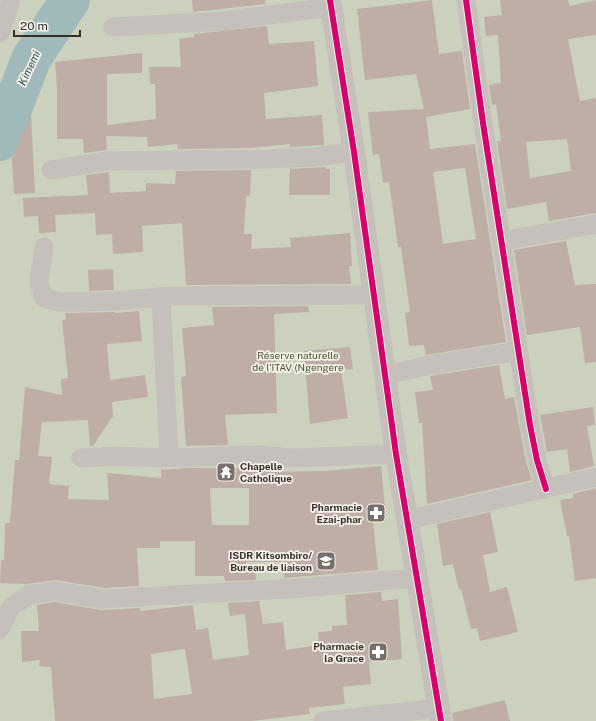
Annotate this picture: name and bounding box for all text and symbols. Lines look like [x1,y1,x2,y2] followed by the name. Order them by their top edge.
[14,12,80,38] scale bar
[20,19,48,33] text: 20 m
[16,48,42,87] water label: Kimemi
[252,349,344,373] park label: Réserve naturelle de l'ITAV (Ngengere
[240,460,292,484] place label: Chapelle Catholique
[215,461,237,483] temple icon: Chapelle Catholique
[311,501,362,525] place label: Pharmacie Ezai-phar
[365,502,387,524] pharmacy icon: Pharmacie Ezai-phar
[229,549,312,573] place label: ISDR Kitsombiro/ Bureau de liaison
[315,550,337,572] school or university icon: ISDR Kitsombiro/ Bureau de liaison
[313,640,364,664] place label: Pharmacie la Grace
[367,641,389,663] pharmacy icon: Pharmacie la Grace

